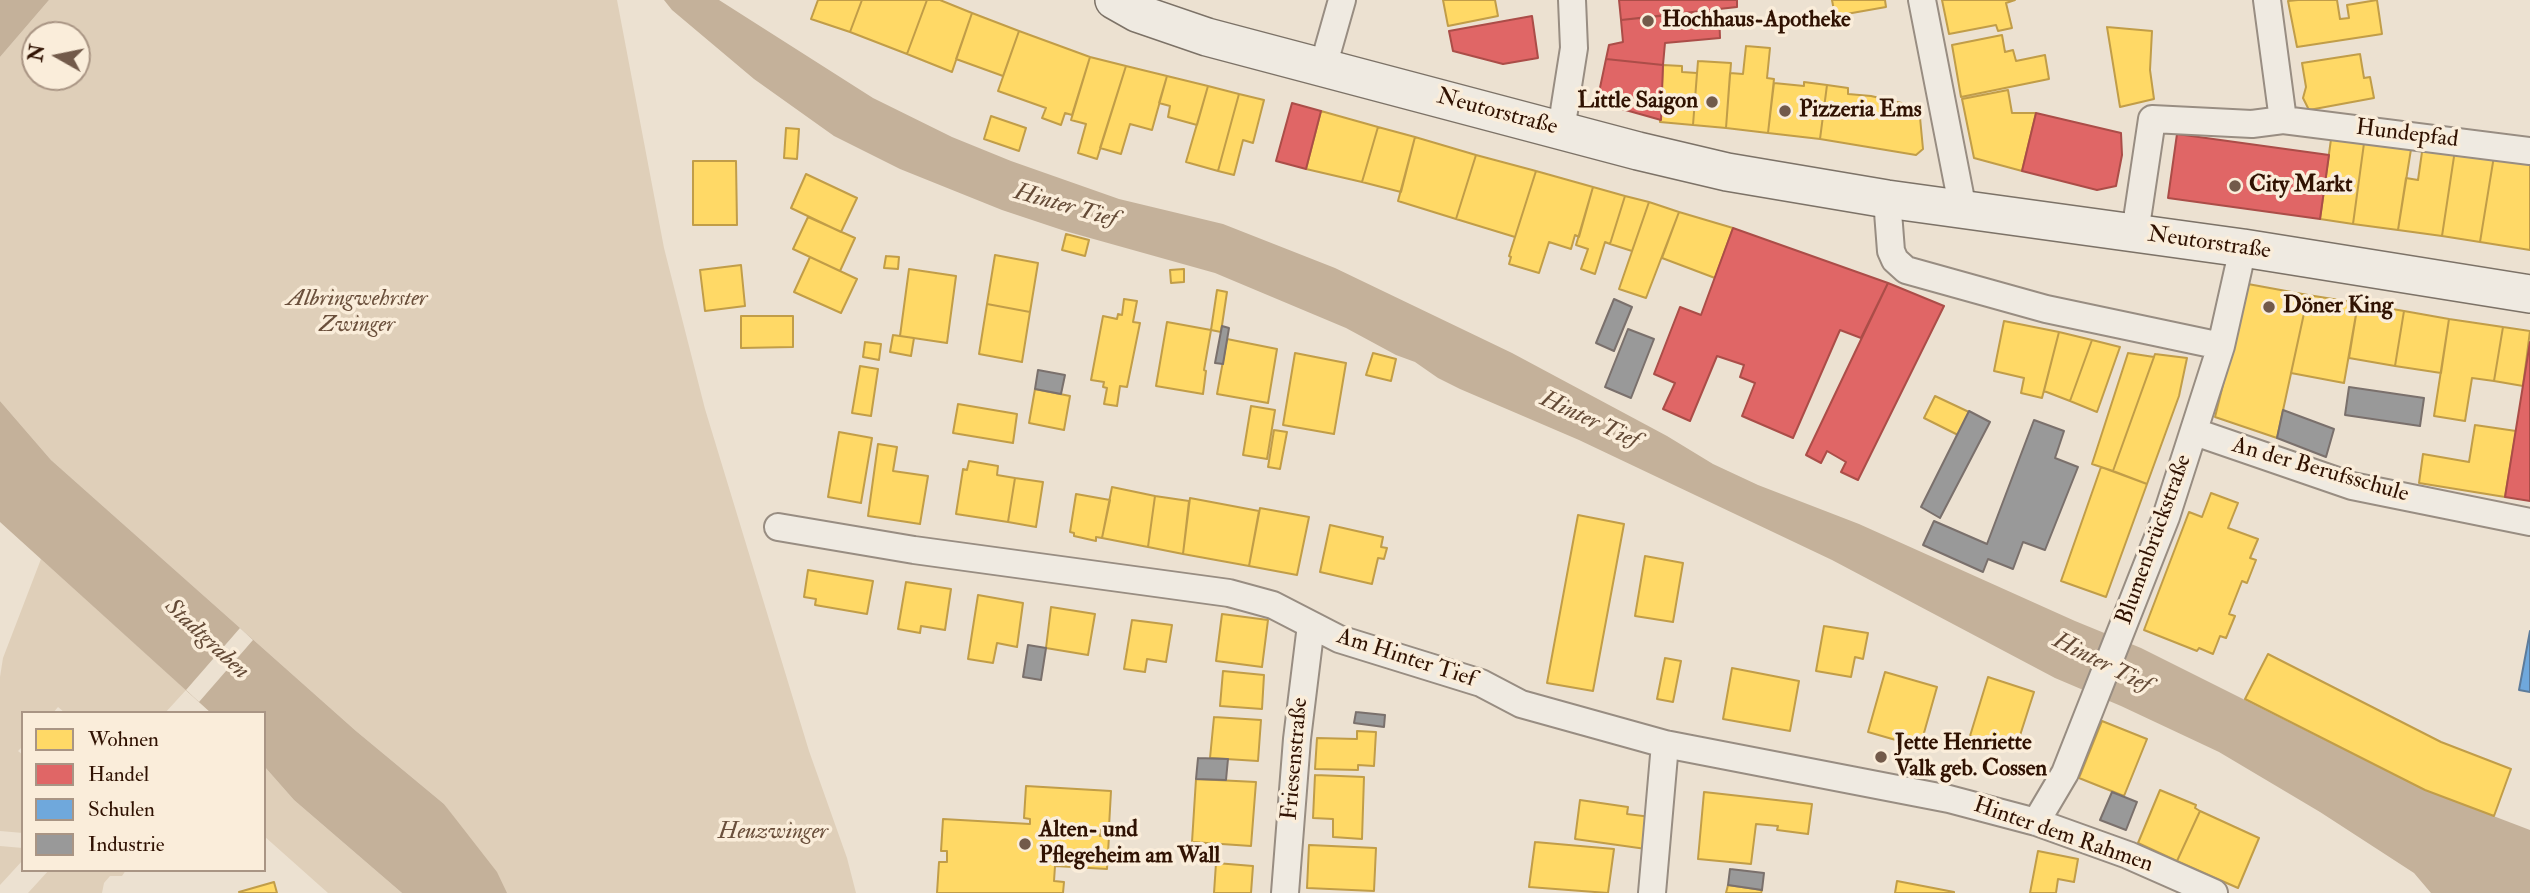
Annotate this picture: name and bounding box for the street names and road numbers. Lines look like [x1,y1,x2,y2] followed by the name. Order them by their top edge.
[1434,84,1560,142] street label: Neutorstraße
[2354,115,2460,155] street label: Hundepfad
[2146,222,2272,266] street label: Neutorstraße
[2228,433,2412,509] street label: An der Berufsschule
[2111,451,2199,629] street label: Blumenbrückstraße
[1333,624,1479,694] street label: Am Hinter Tief
[1277,697,1315,821] street label: Friesenstraße
[1970,792,2156,880] street label: Hinter dem Rahmen

